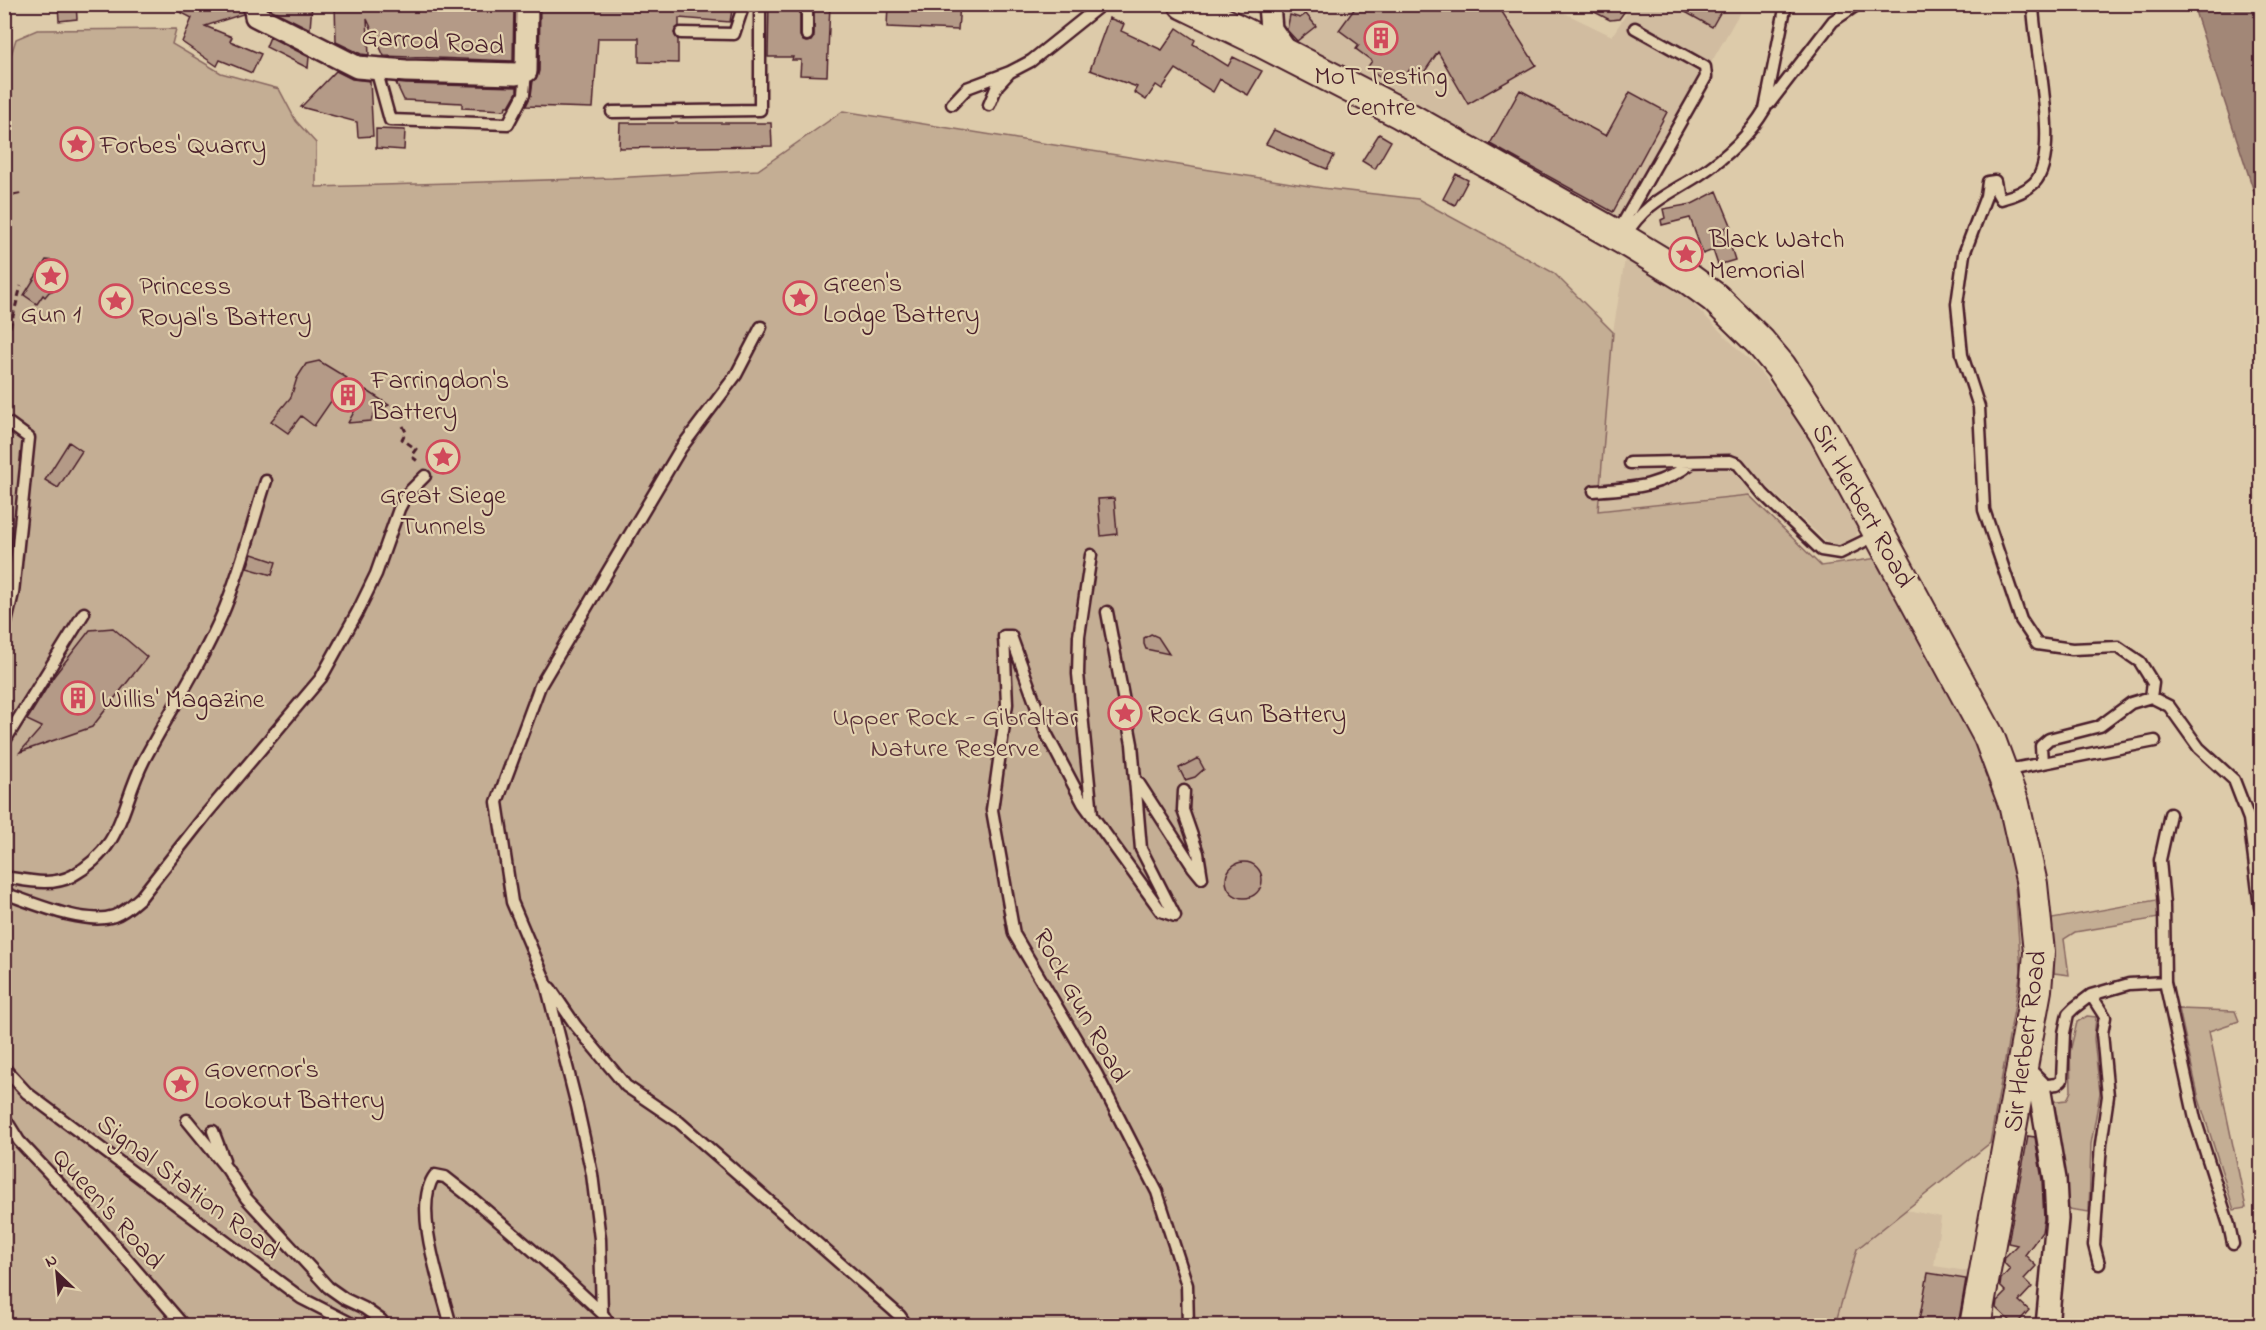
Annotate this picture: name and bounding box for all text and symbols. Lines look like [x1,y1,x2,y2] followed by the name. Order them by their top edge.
[360,18,505,67] street label: Garrod Road
[1363,20,1399,56] building icon: MoT Testing Centre
[1314,58,1448,128] place label: MoT Testing Centre
[59,126,95,162] place icon: Forbes' Quarry
[99,127,266,166] place label: Forbes' Quarry
[1708,221,1845,291] place label: Black Watch Memorial
[1668,236,1704,272] place icon: Black Watch Memorial
[33,258,69,294] place icon: Gun 1
[823,265,980,335] place label: Green's Lodge Battery
[139,268,312,338] place label: Princess Royal's Battery
[782,280,818,316] place icon: Green's Lodge Battery
[98,283,134,319] place icon: Princess Royal's Battery
[21,296,81,335] place label: Gun 1
[370,362,509,432] place label: Farringdon's Battery
[330,377,366,413] building icon: Farringdon's Battery
[1800,417,1923,596] street label: Sir Herbert Road
[425,439,461,475] place icon: Great Siege Tunnels
[380,477,507,547] place label: Great Siege Tunnels
[60,680,96,716] building icon: Willis' Magazine
[101,681,266,720] place label: Willis' Magazine
[1107,695,1143,731] place icon: Rock Gun Battery
[1148,696,1346,735] place label: Rock Gun Battery
[832,699,1078,769] park label: Upper Rock - Gibraltar Nature Reserve
[1021,922,1138,1090] street label: Rock Gun Road
[1994,948,2059,1135] street label: Sir Herbert Road
[204,1051,385,1121] place label: Governor's Lookout Battery
[163,1066,199,1102] place icon: Governor's Lookout Battery
[87,1106,288,1270] street label: Signal Station Road
[42,1140,173,1279] street label: Queen's Road
[27,1243,87,1303] north arrow
[41,1248,62,1274] text: N

